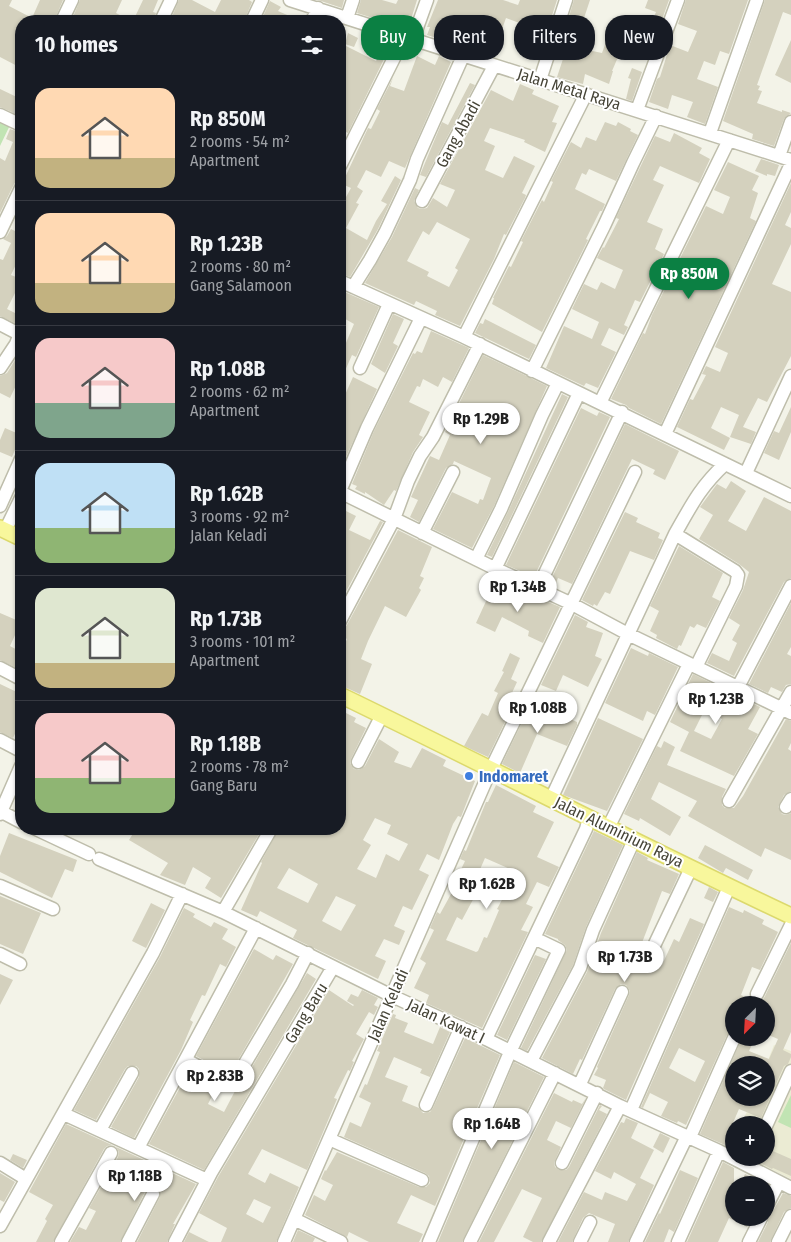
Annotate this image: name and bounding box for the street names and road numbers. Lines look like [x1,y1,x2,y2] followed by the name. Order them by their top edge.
[515,64,623,114] street label: Jalan Metal Raya
[432,97,484,171] street label: Gang Abadi
[551,792,687,872] street label: Jalan Aluminium Raya
[364,966,412,1044] street label: Jalan Keladi
[281,979,331,1047] street label: Gang Baru
[404,995,488,1047] street label: Jalan Kawat I

